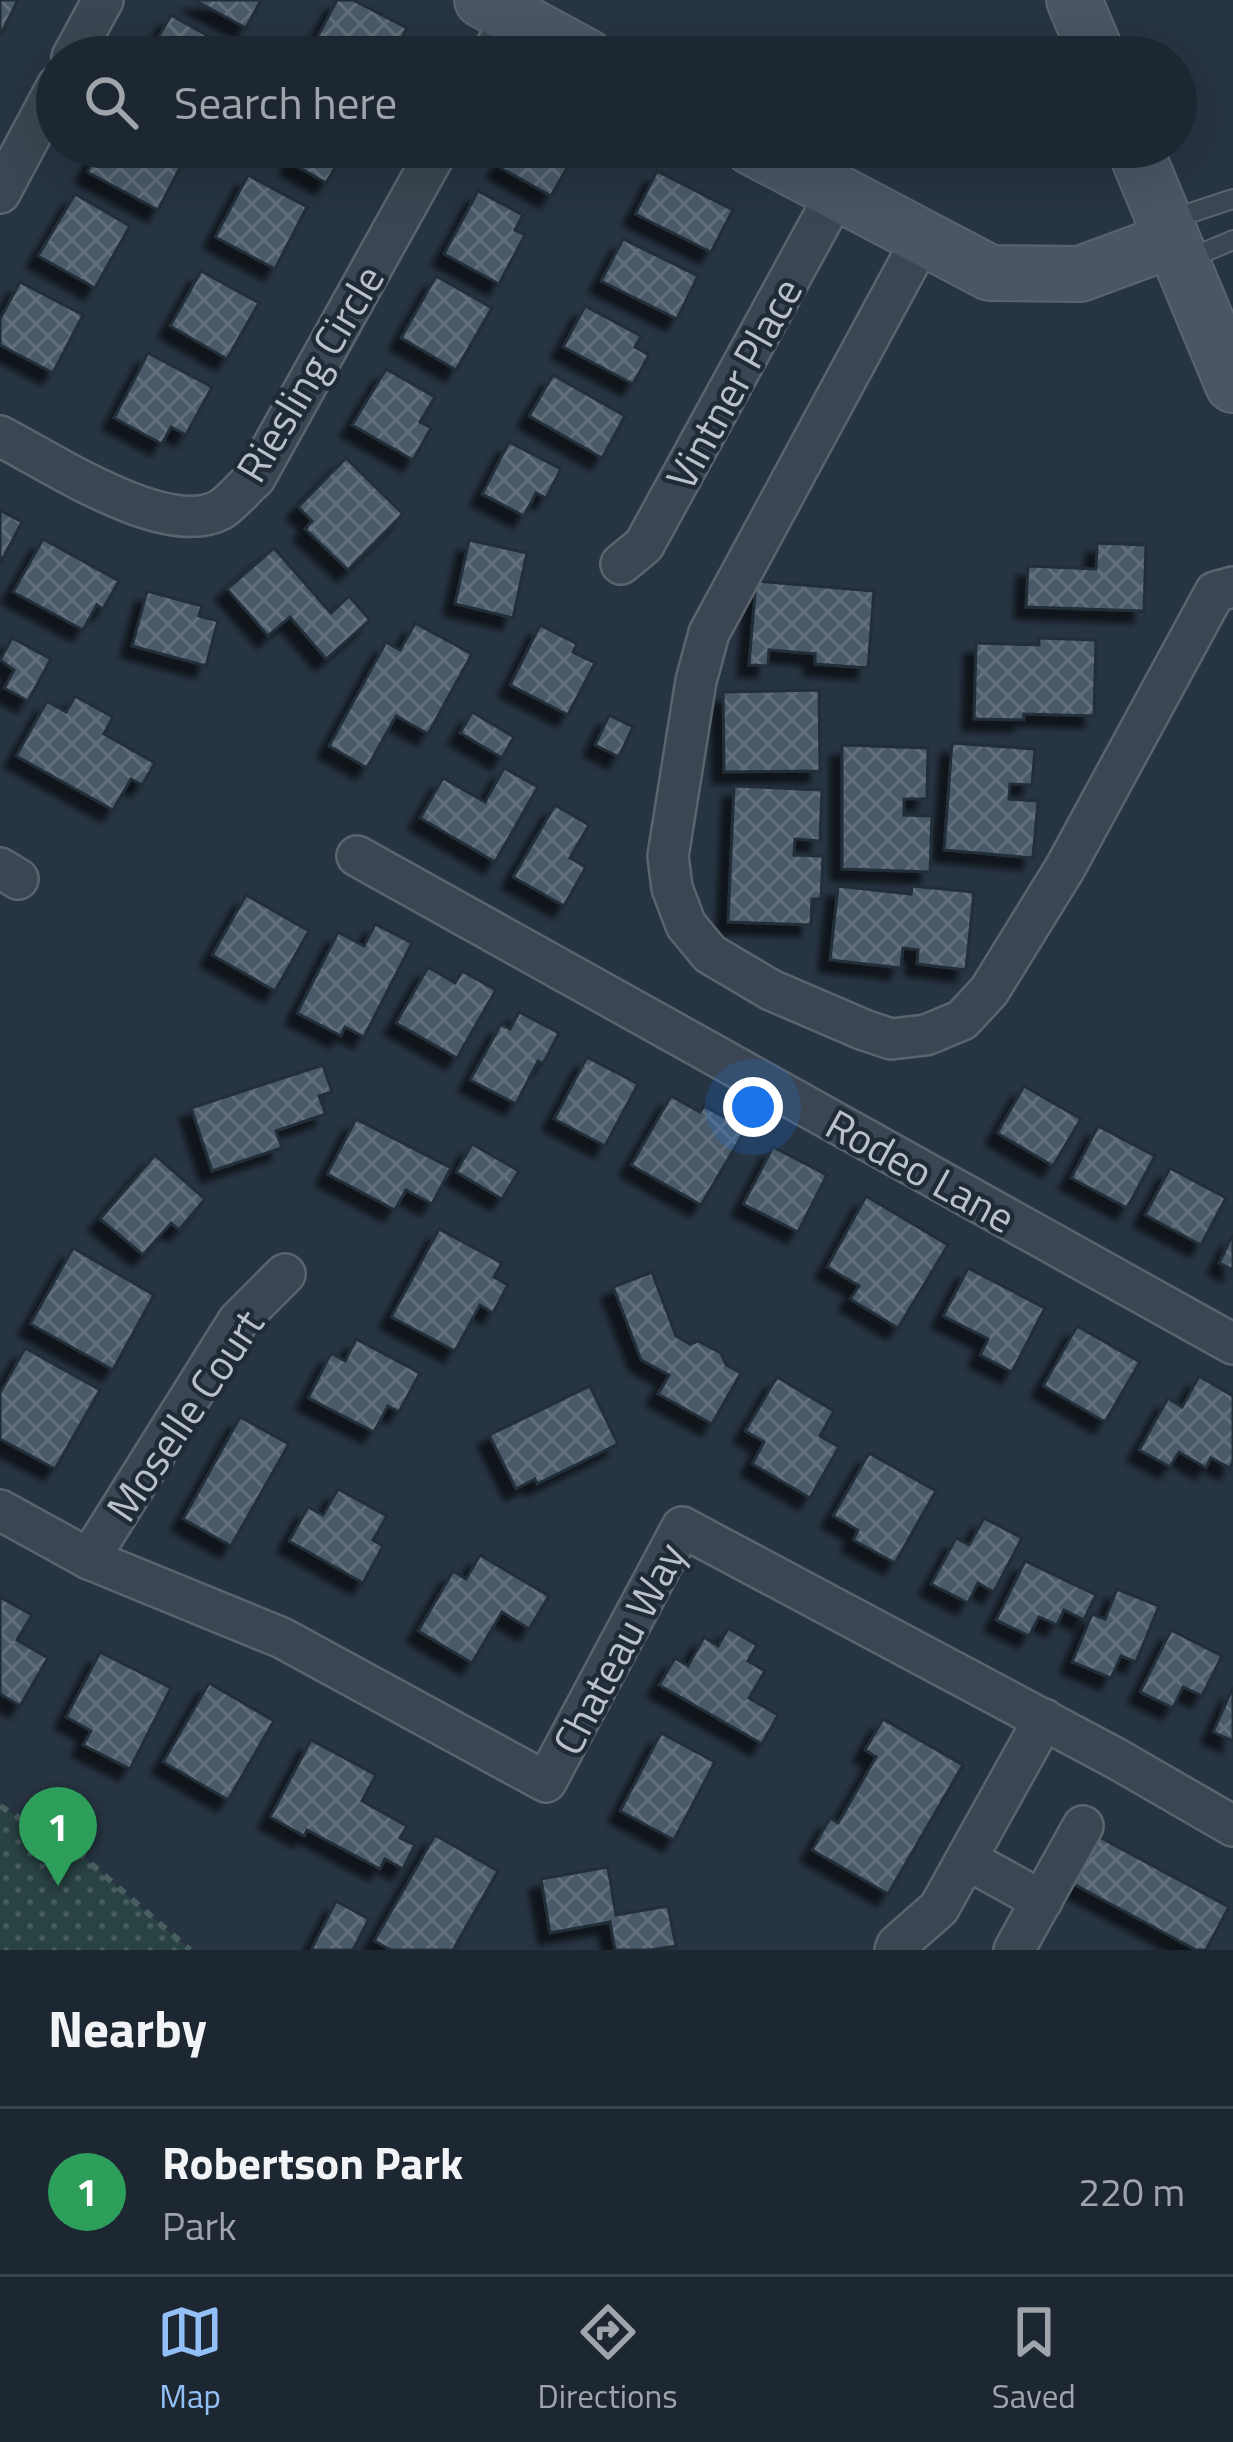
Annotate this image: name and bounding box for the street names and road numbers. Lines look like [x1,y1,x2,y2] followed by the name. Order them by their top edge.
[219,252,399,494] street label: Riesling Circle
[648,265,818,501] street label: Vintner Place
[815,1092,1027,1248] street label: Rodeo Lane
[89,1296,279,1534] street label: Moselle Court
[535,1530,701,1766] street label: Chateau Way

